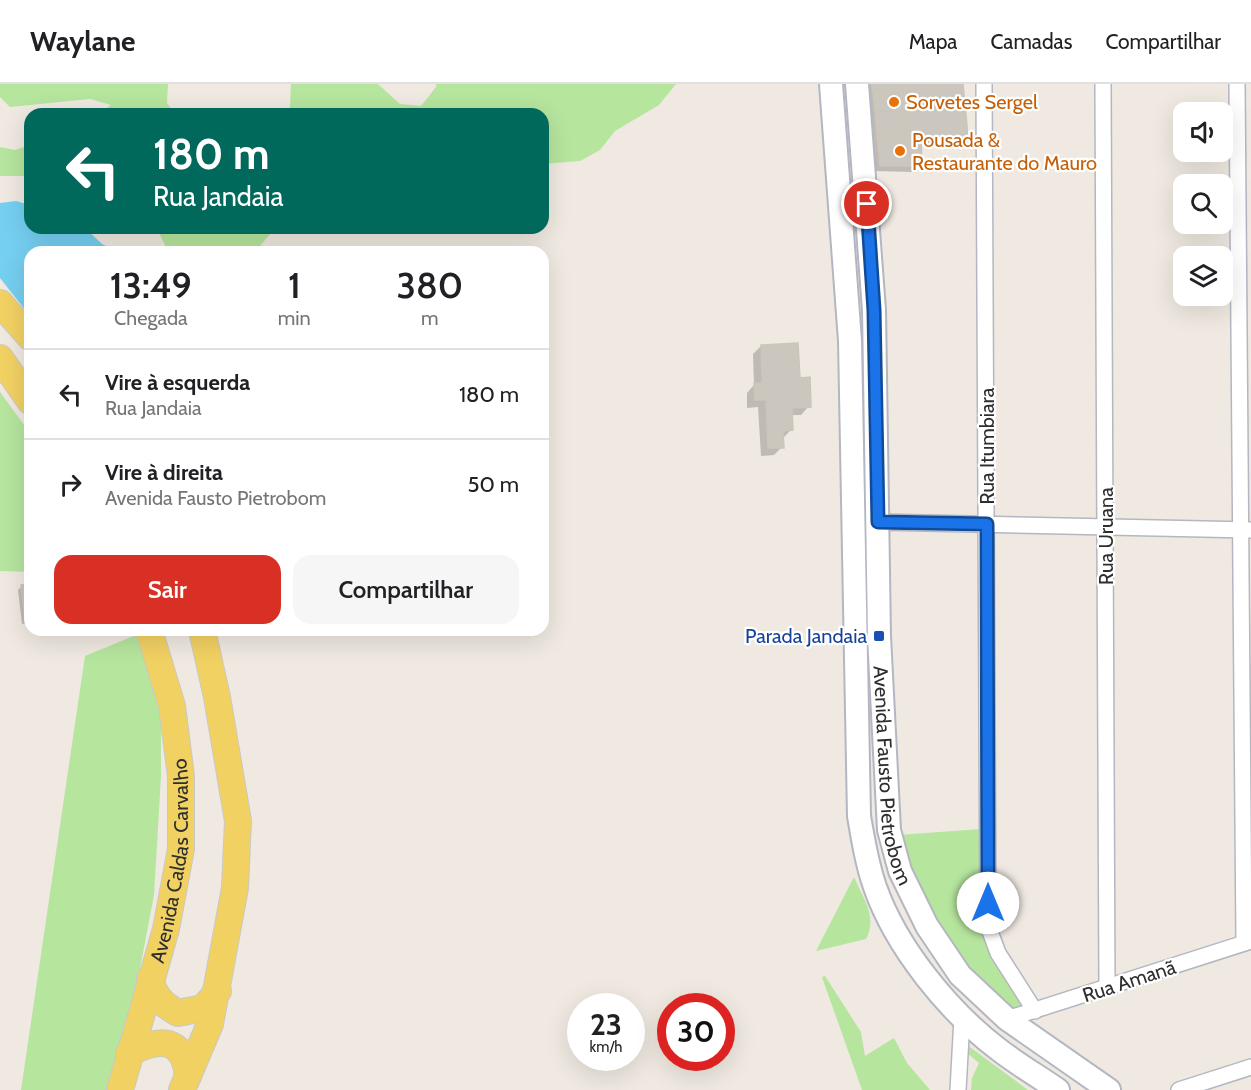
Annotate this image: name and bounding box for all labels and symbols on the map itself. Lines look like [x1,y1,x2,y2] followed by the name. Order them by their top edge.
[906,90,1038,114] place label: Sorvetes Sergel
[887,95,901,109] marker: Sorvetes Sergel
[912,128,1097,175] place label: Pousada & Restaurante do Mauro
[893,144,907,158] marker: Pousada & Restaurante do Mauro
[841,178,892,229] pin
[975,387,999,504] street label: Rua Itumbiara
[1094,487,1118,585] street label: Rua Uruana
[745,624,867,648] place label: Parada Jandaia
[872,629,886,643] marker: Parada Jandaia
[869,665,917,889] street label: Avenida Fausto Pietrobom
[145,757,193,966] street label: Avenida Caldas Carvalho
[956,871,1020,935] position arrow
[1079,955,1179,1007] street label: Rua Amanã
[657,993,735,1071] speed limit sign: 30

